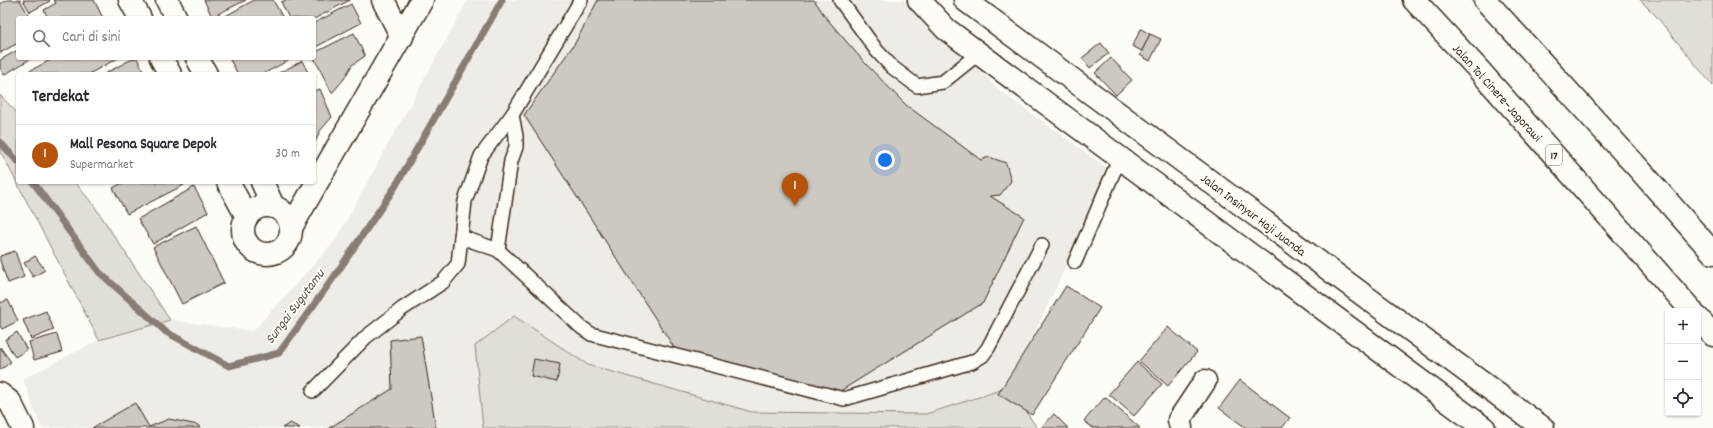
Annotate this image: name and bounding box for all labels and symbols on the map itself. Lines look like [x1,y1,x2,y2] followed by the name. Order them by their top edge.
[1447,40,1546,147] street label: Jalan Tol Cinere–Jagorawi
[1546,145,1562,165] road number: 17
[875,150,895,170] your location
[1196,170,1310,263] street label: Jalan Insinyur Haji Juanda
[782,173,808,206] pin: 1
[261,265,331,349] water label: Sungai Sugutamu

